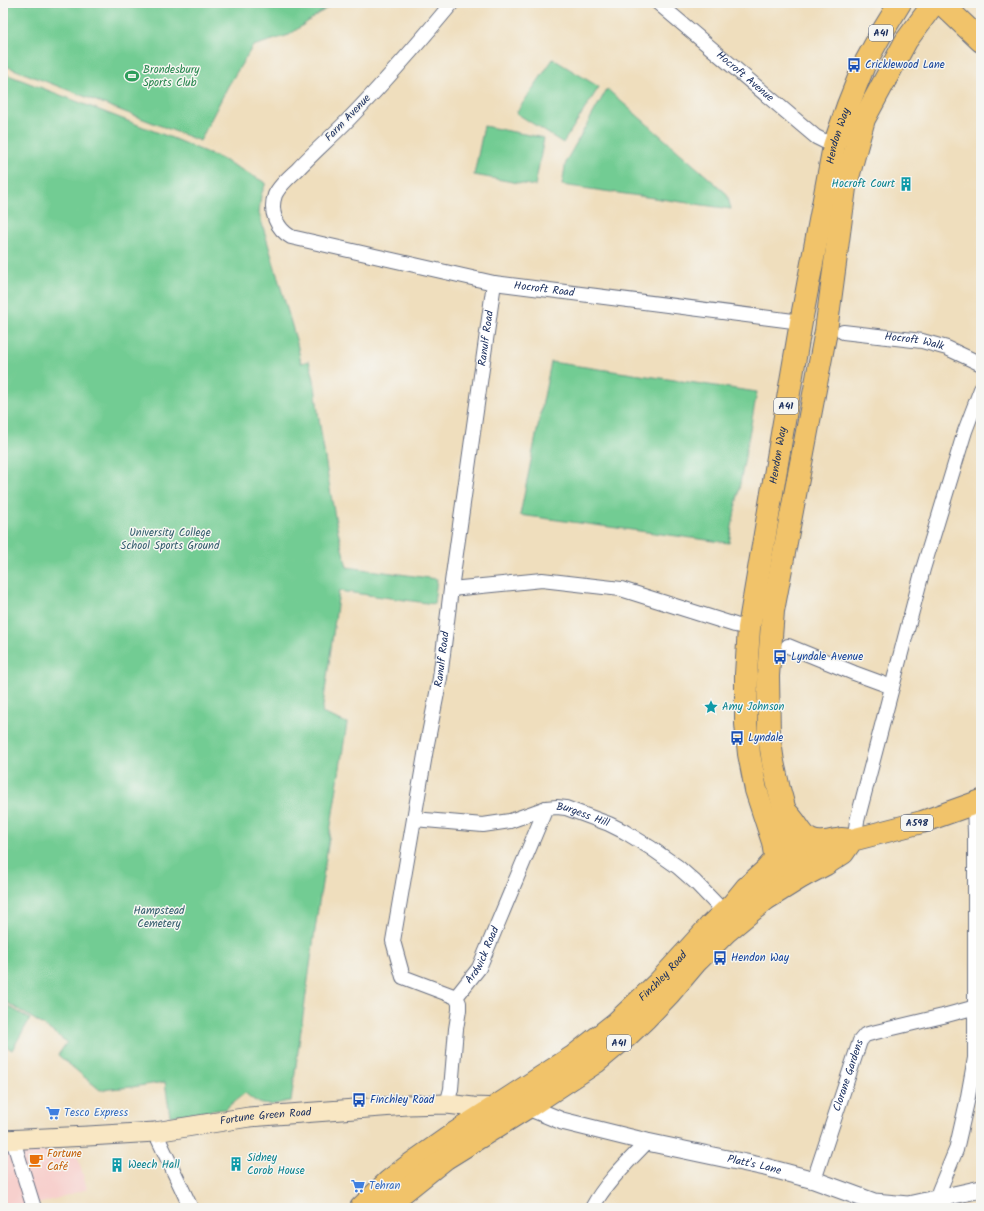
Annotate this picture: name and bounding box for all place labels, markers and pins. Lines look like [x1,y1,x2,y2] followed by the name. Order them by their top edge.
[865,56,945,74] place label: Cricklewood Lane
[846,57,862,73] bus stop icon: Cricklewood Lane
[143,61,200,92] place label: Brondesbury Sports Club
[124,68,140,84] sports icon: Brondesbury Sports Club
[832,175,896,193] place label: Hocroft Court
[898,176,914,192] building icon: Hocroft Court
[791,648,863,666] place label: Lyndale Avenue
[772,649,788,665] bus stop icon: Lyndale Avenue
[722,698,785,716] place label: Amy Johnson
[703,699,719,715] place icon: Amy Johnson
[748,729,783,747] place label: Lyndale
[729,730,745,746] bus stop icon: Lyndale
[731,949,790,967] place label: Hendon Way
[712,950,728,966] bus stop icon: Hendon Way
[370,1091,435,1109] place label: Finchley Road
[351,1092,367,1108] bus stop icon: Finchley Road
[64,1104,128,1122] place label: Tesco Express
[45,1105,61,1121] supermarket icon: Tesco Express
[47,1145,82,1176] place label: Fortune Café
[247,1149,305,1180] place label: Sidney Corob House
[28,1152,44,1168] cafe icon: Fortune Café
[128,1156,180,1174] place label: Weech Hall
[228,1156,244,1172] building icon: Sidney Corob House
[109,1157,125,1173] building icon: Weech Hall
[369,1177,401,1195] place label: Tehran
[350,1178,366,1194] supermarket icon: Tehran

